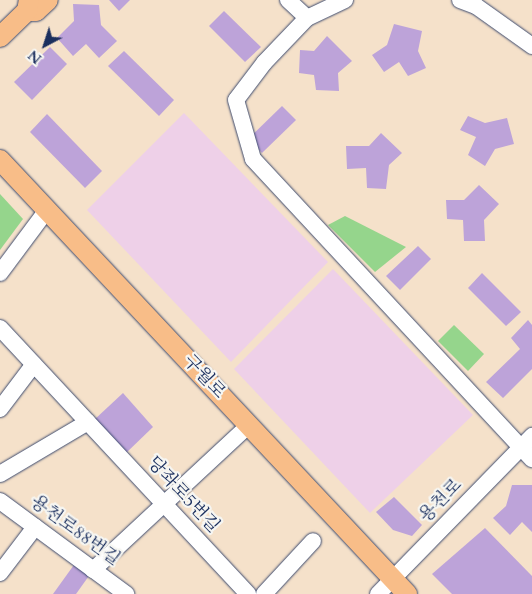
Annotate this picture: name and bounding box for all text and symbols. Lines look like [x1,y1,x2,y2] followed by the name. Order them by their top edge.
[20,20,70,70] north arrow
[24,46,46,68] text: N
[178,351,230,403] street label: 구월로
[142,452,224,538] street label: 당좌로5번길
[415,475,467,527] street label: 용천로
[26,491,124,571] street label: 용천로88번길

